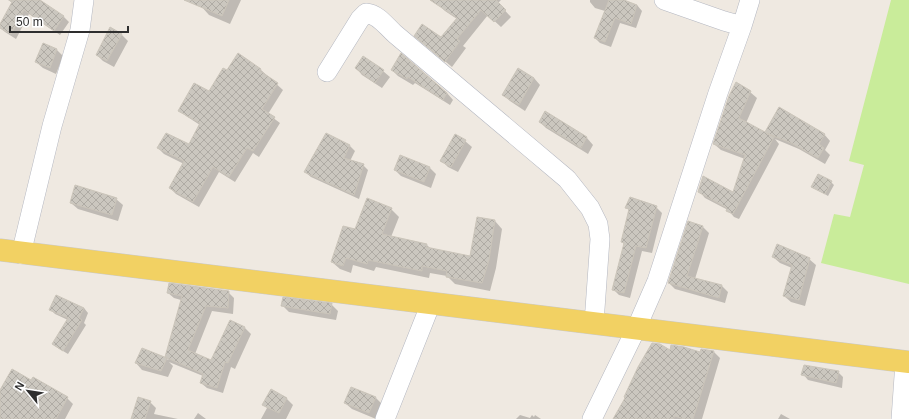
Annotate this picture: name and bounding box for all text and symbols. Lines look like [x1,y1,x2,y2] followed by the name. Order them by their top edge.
[10,8,128,34] scale bar
[16,15,43,29] text: 50 m
[8,371,48,411] north arrow
[12,380,27,392] text: N

